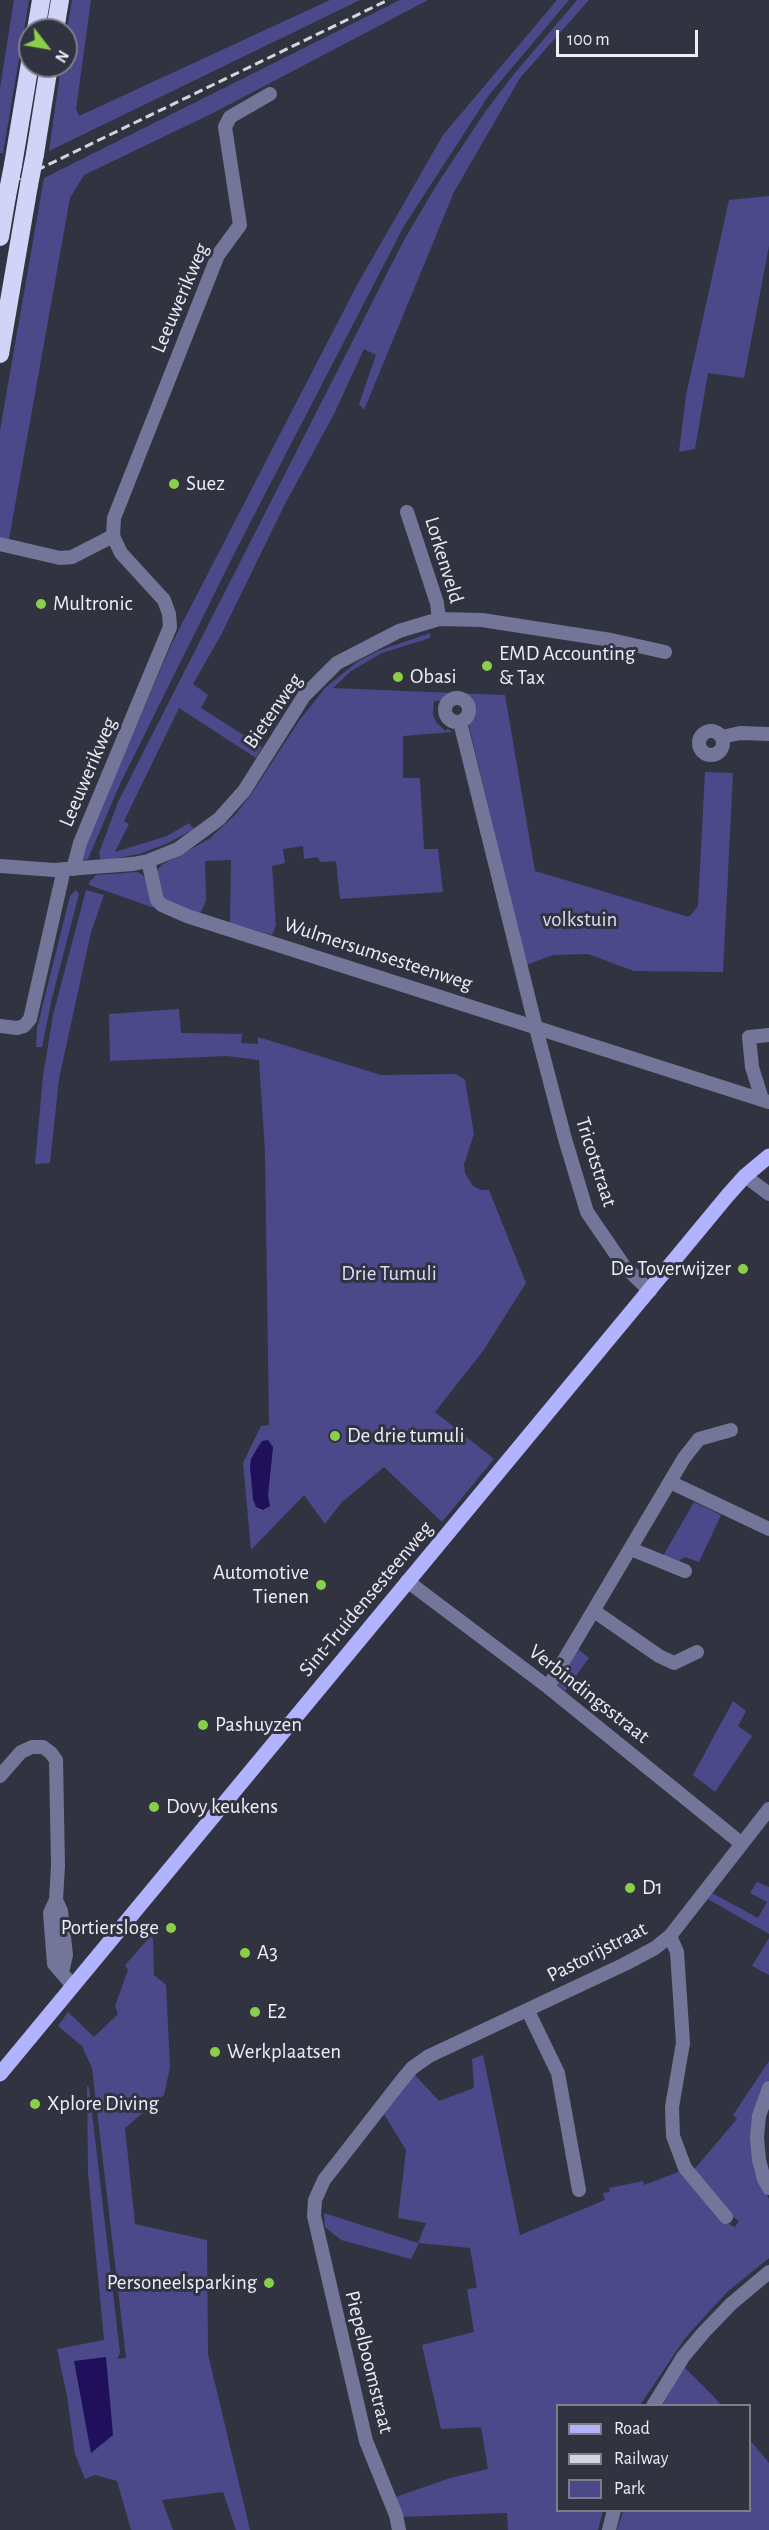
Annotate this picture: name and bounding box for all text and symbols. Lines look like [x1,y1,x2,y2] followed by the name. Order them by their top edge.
[18,18,78,78] north arrow
[559,18,702,56] scale bar
[567,31,610,49] text: 100 m
[52,47,71,65] text: N
[146,239,214,357] street label: Leeuwerikweg
[186,471,225,497] place label: Suez
[167,477,181,491] marker: Suez
[419,514,469,606] street label: Lorkenveld
[53,591,133,617] place label: Multronic
[34,597,48,611] marker: Multronic
[499,641,635,691] place label: EMD Accounting & Tax
[480,659,494,673] marker: EMD Accounting & Tax
[410,664,457,690] place label: Obasi
[238,668,308,754] street label: Bietenweg
[391,670,405,684] marker: Obasi
[54,713,122,831] street label: Leeuwerikweg
[543,907,617,933] park label: volkstuin
[280,912,476,996] street label: Wulmersumsesteenweg
[570,1114,622,1210] street label: Tricotstraat
[610,1256,731,1282] place label: De Toverwijzer
[341,1261,437,1287] park label: Drie Tumuli
[736,1262,750,1276] marker: De Toverwijzer
[347,1423,465,1449] place label: De drie tumuli
[328,1429,342,1443] marker: De drie tumuli
[294,1516,438,1682] street label: Sint-Truidensesteenweg
[213,1560,309,1610] place label: Automotive Tienen
[314,1578,328,1592] marker: Automotive Tienen
[524,1639,654,1749] street label: Verbindingsstraat
[215,1712,302,1738] place label: Pashuyzen
[196,1718,210,1732] marker: Pashuyzen
[166,1794,278,1820] place label: Dovy keukens
[147,1800,161,1814] marker: Dovy keukens
[642,1875,663,1901] place label: D1
[623,1881,637,1895] marker: D1
[61,1915,159,1941] place label: Portiersloge
[543,1916,651,1988] street label: Pastorijstraat
[164,1921,178,1935] marker: Portiersloge
[257,1940,278,1966] place label: A3
[238,1946,252,1960] marker: A3
[267,1999,287,2025] place label: E2
[248,2005,262,2019] marker: E2
[227,2039,341,2065] place label: Werkplaatsen
[208,2045,222,2059] marker: Werkplaatsen
[47,2091,159,2117] place label: Xplore Diving
[28,2097,42,2111] marker: Xplore Diving
[107,2270,257,2296] place label: Personeelsparking
[262,2276,276,2290] marker: Personeelsparking
[339,2288,399,2436] street label: Piepelboomstraat
[556,2404,751,2512] legend
[614,2420,650,2438] text: Road
[614,2450,668,2468] text: Railway
[614,2480,645,2498] text: Park

